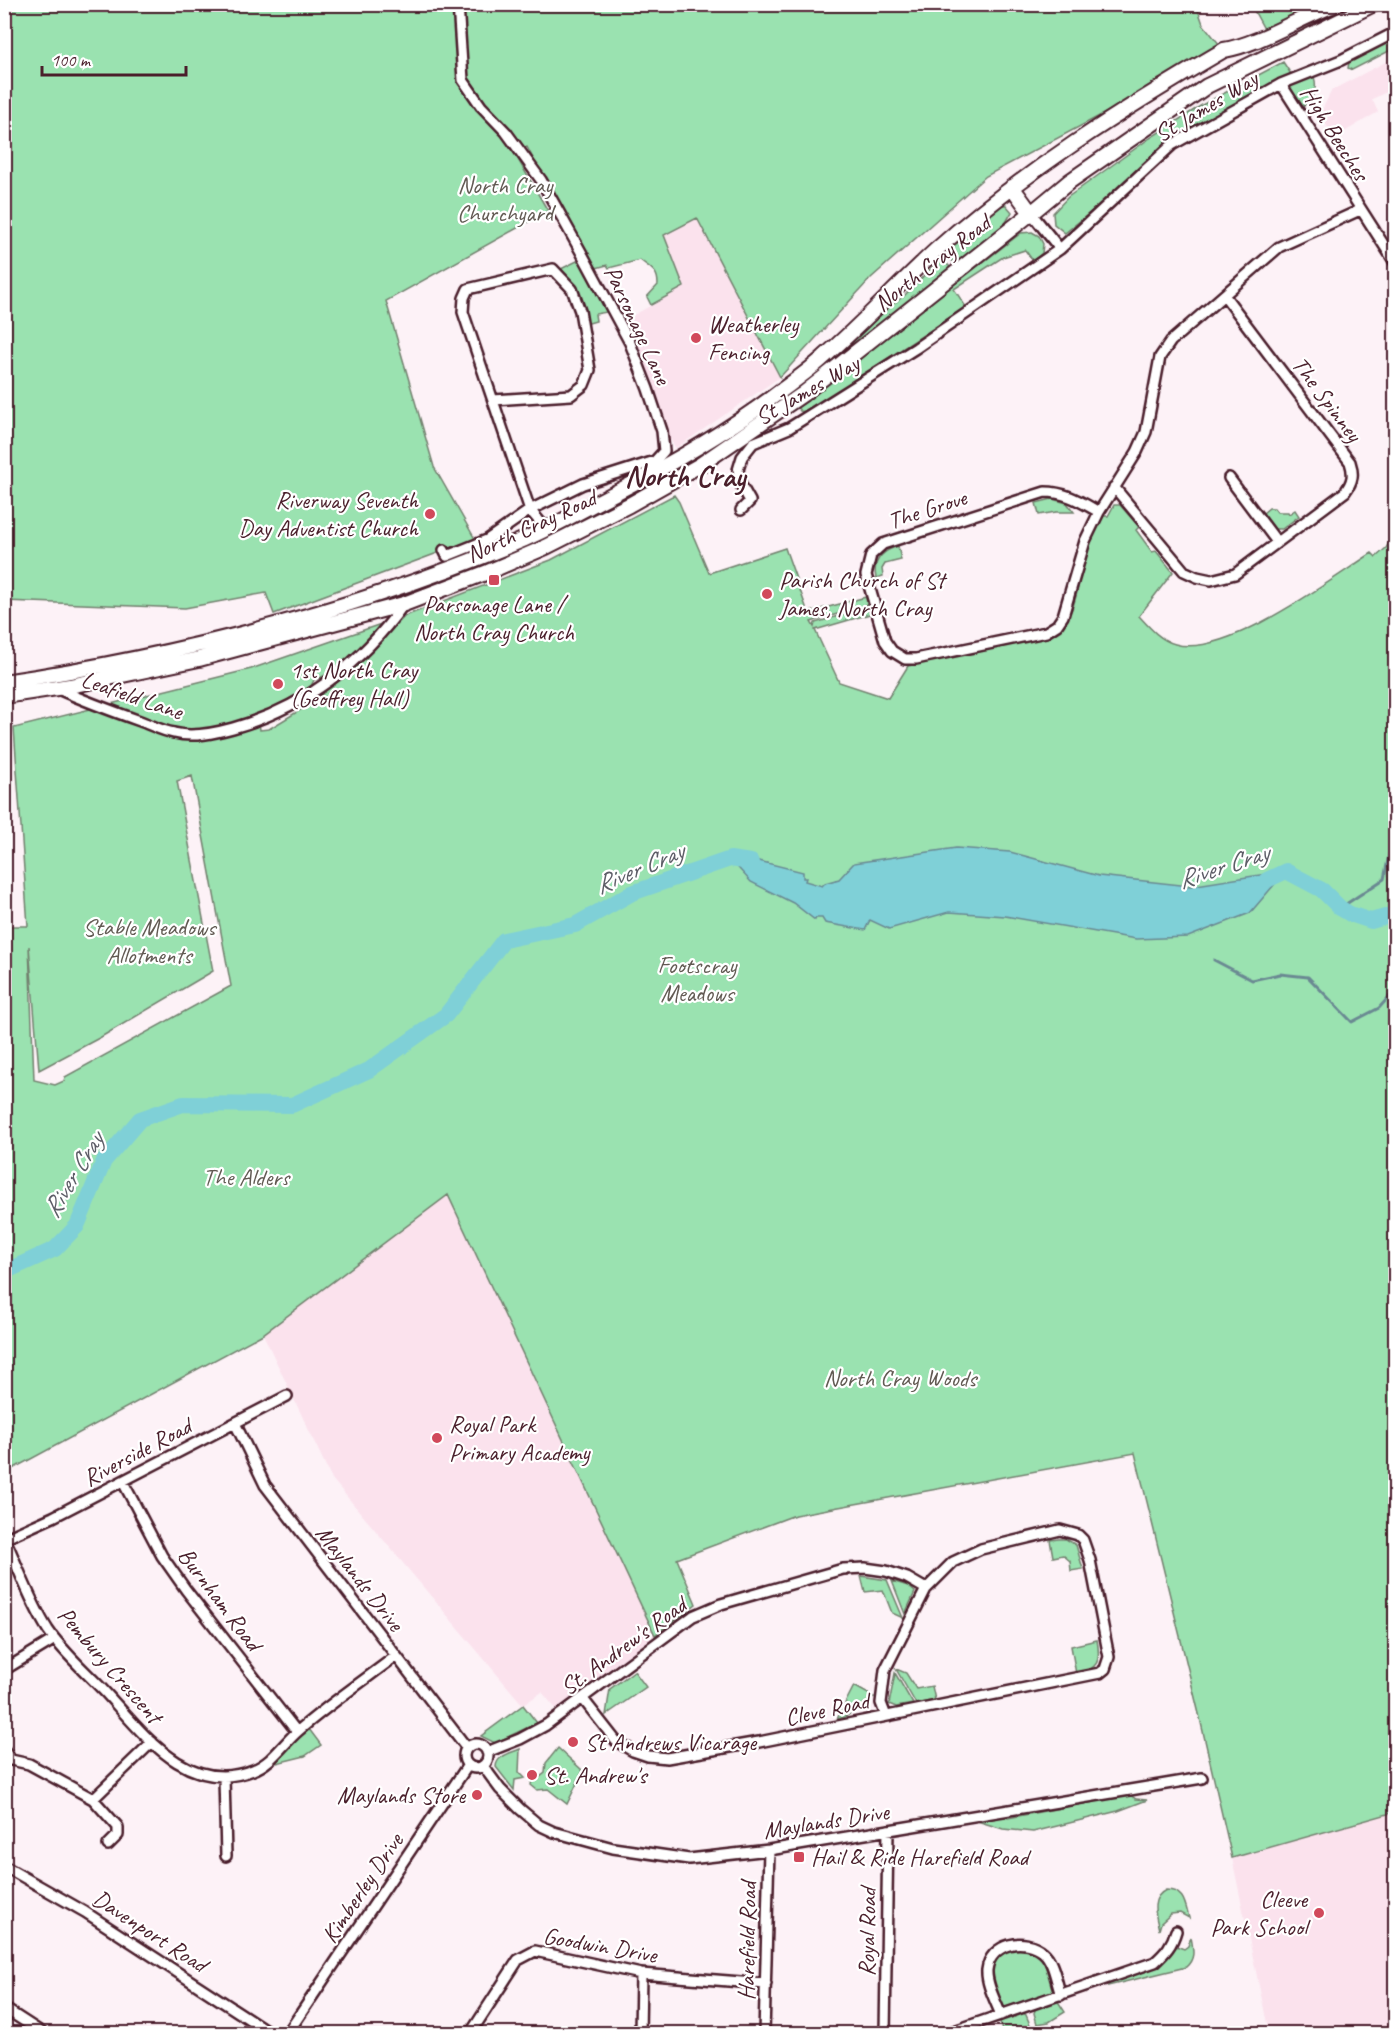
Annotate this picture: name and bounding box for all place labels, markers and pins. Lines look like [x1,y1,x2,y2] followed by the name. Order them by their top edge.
[708,309,800,367] place label: Weatherley Fencing
[689,331,703,345] marker: Weatherley Fencing
[239,485,419,543] place label: Riverway Seventh Day Adventist Church
[423,507,437,521] marker: Riverway Seventh Day Adventist Church
[778,565,947,623] place label: Parish Church of St James, North Cray
[487,573,501,587] marker: Parsonage Lane / North Cray Church
[760,587,774,601] marker: Parish Church of St James, North Cray
[414,589,575,647] place label: Parsonage Lane / North Cray Church
[290,655,419,713] place label: 1st North Cray (Geoffrey Hall)
[271,677,285,691] marker: 1st North Cray (Geoffrey Hall)
[449,1409,591,1467] place label: Royal Park Primary Academy
[430,1431,444,1445] marker: Royal Park Primary Academy
[585,1727,758,1757] place label: St Andrews Vicarage
[566,1735,580,1749] marker: St Andrews Vicarage
[544,1760,649,1790] place label: St. Andrew's
[525,1768,539,1782] marker: St. Andrew's
[337,1780,467,1810] place label: Maylands Store
[470,1788,484,1802] marker: Maylands Store
[811,1842,1032,1872] place label: Hail & Ride Harefield Road
[792,1850,806,1864] marker: Hail & Ride Harefield Road
[1210,1884,1311,1942] place label: Cleeve Park School
[1312,1906,1326,1920] marker: Cleeve Park School

